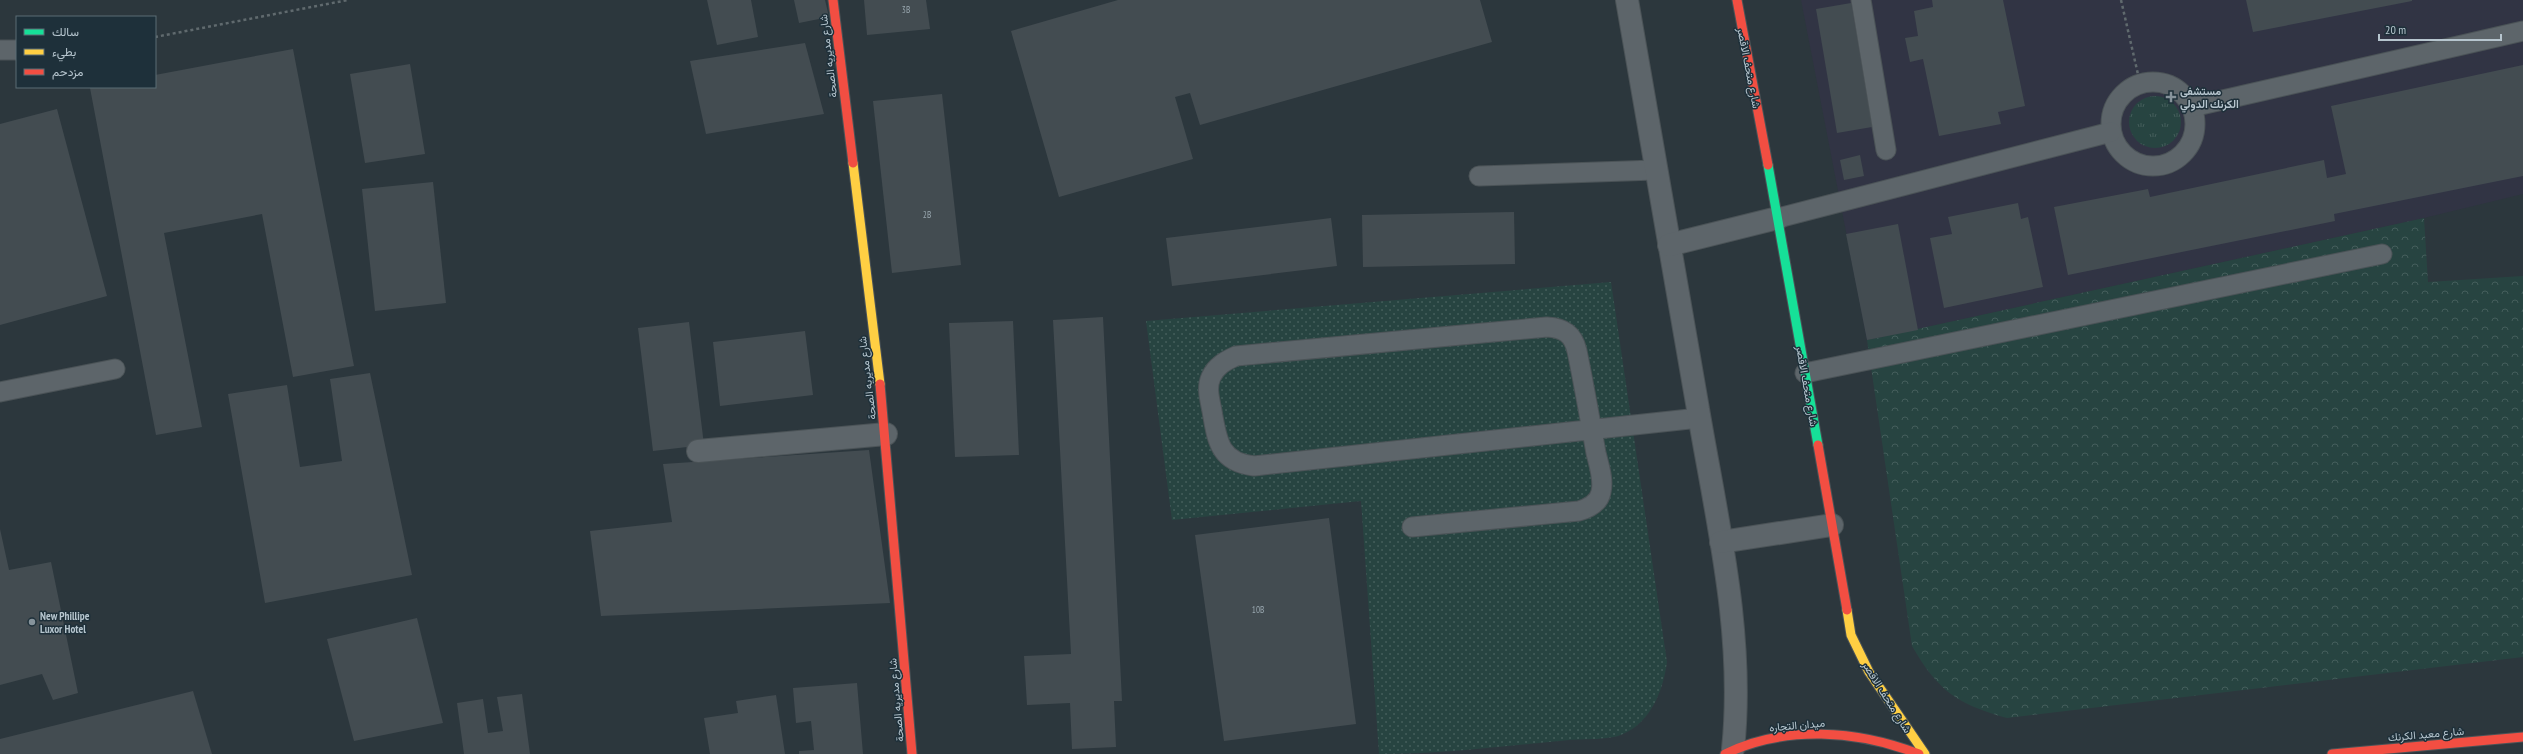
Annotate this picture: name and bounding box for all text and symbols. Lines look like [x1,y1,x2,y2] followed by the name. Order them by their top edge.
[902,4,910,15] house number: 3B
[816,13,841,99] street label: شارع مديريه الصحة
[16,16,156,88] legend
[2379,16,2501,42] scale bar
[2385,22,2406,37] text: 20 m
[52,24,79,39] text: سالك
[1733,26,1764,110] street label: شارع متحف الاقصر
[52,44,76,62] text: بطيء
[52,64,83,80] text: مزدحم
[2180,84,2239,113] place label: مستشفى الكرنك الدولي
[2165,91,2177,103] marker: مستشفى الكرنك الدولي
[923,209,931,220] house number: 2B
[855,335,880,421] street label: شارع مديريه الصحة
[1792,343,1821,428] street label: شارع متحف الاقصر
[1252,604,1264,615] house number: 10B
[40,609,90,636] place label: New Phillipe Luxor Hotel
[27,617,37,627] marker: New Phillipe Luxor Hotel
[885,657,908,742] street label: شارع مديريه الصحة
[1858,658,1915,736] street label: شارع متحف الاقصر
[1768,716,1826,734] street label: ميدان التجاره
[2387,724,2465,745] street label: شارع معبد الكرنك

